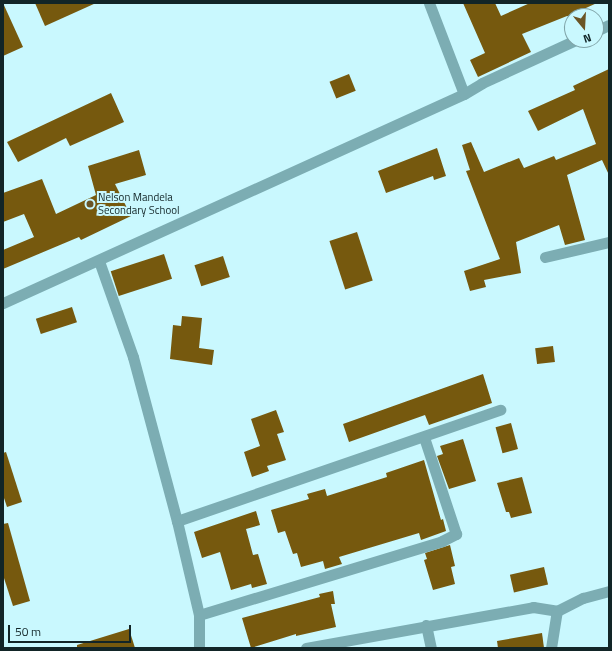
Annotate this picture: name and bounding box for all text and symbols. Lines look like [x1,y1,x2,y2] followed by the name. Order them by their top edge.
[564,8,604,48] north arrow
[581,30,593,47] text: N
[98,191,180,217] place label: Nelson Mandela Secondary School
[85,199,95,209] marker: Nelson Mandela Secondary School
[10,617,133,643] scale bar
[15,622,41,641] text: 50 m

